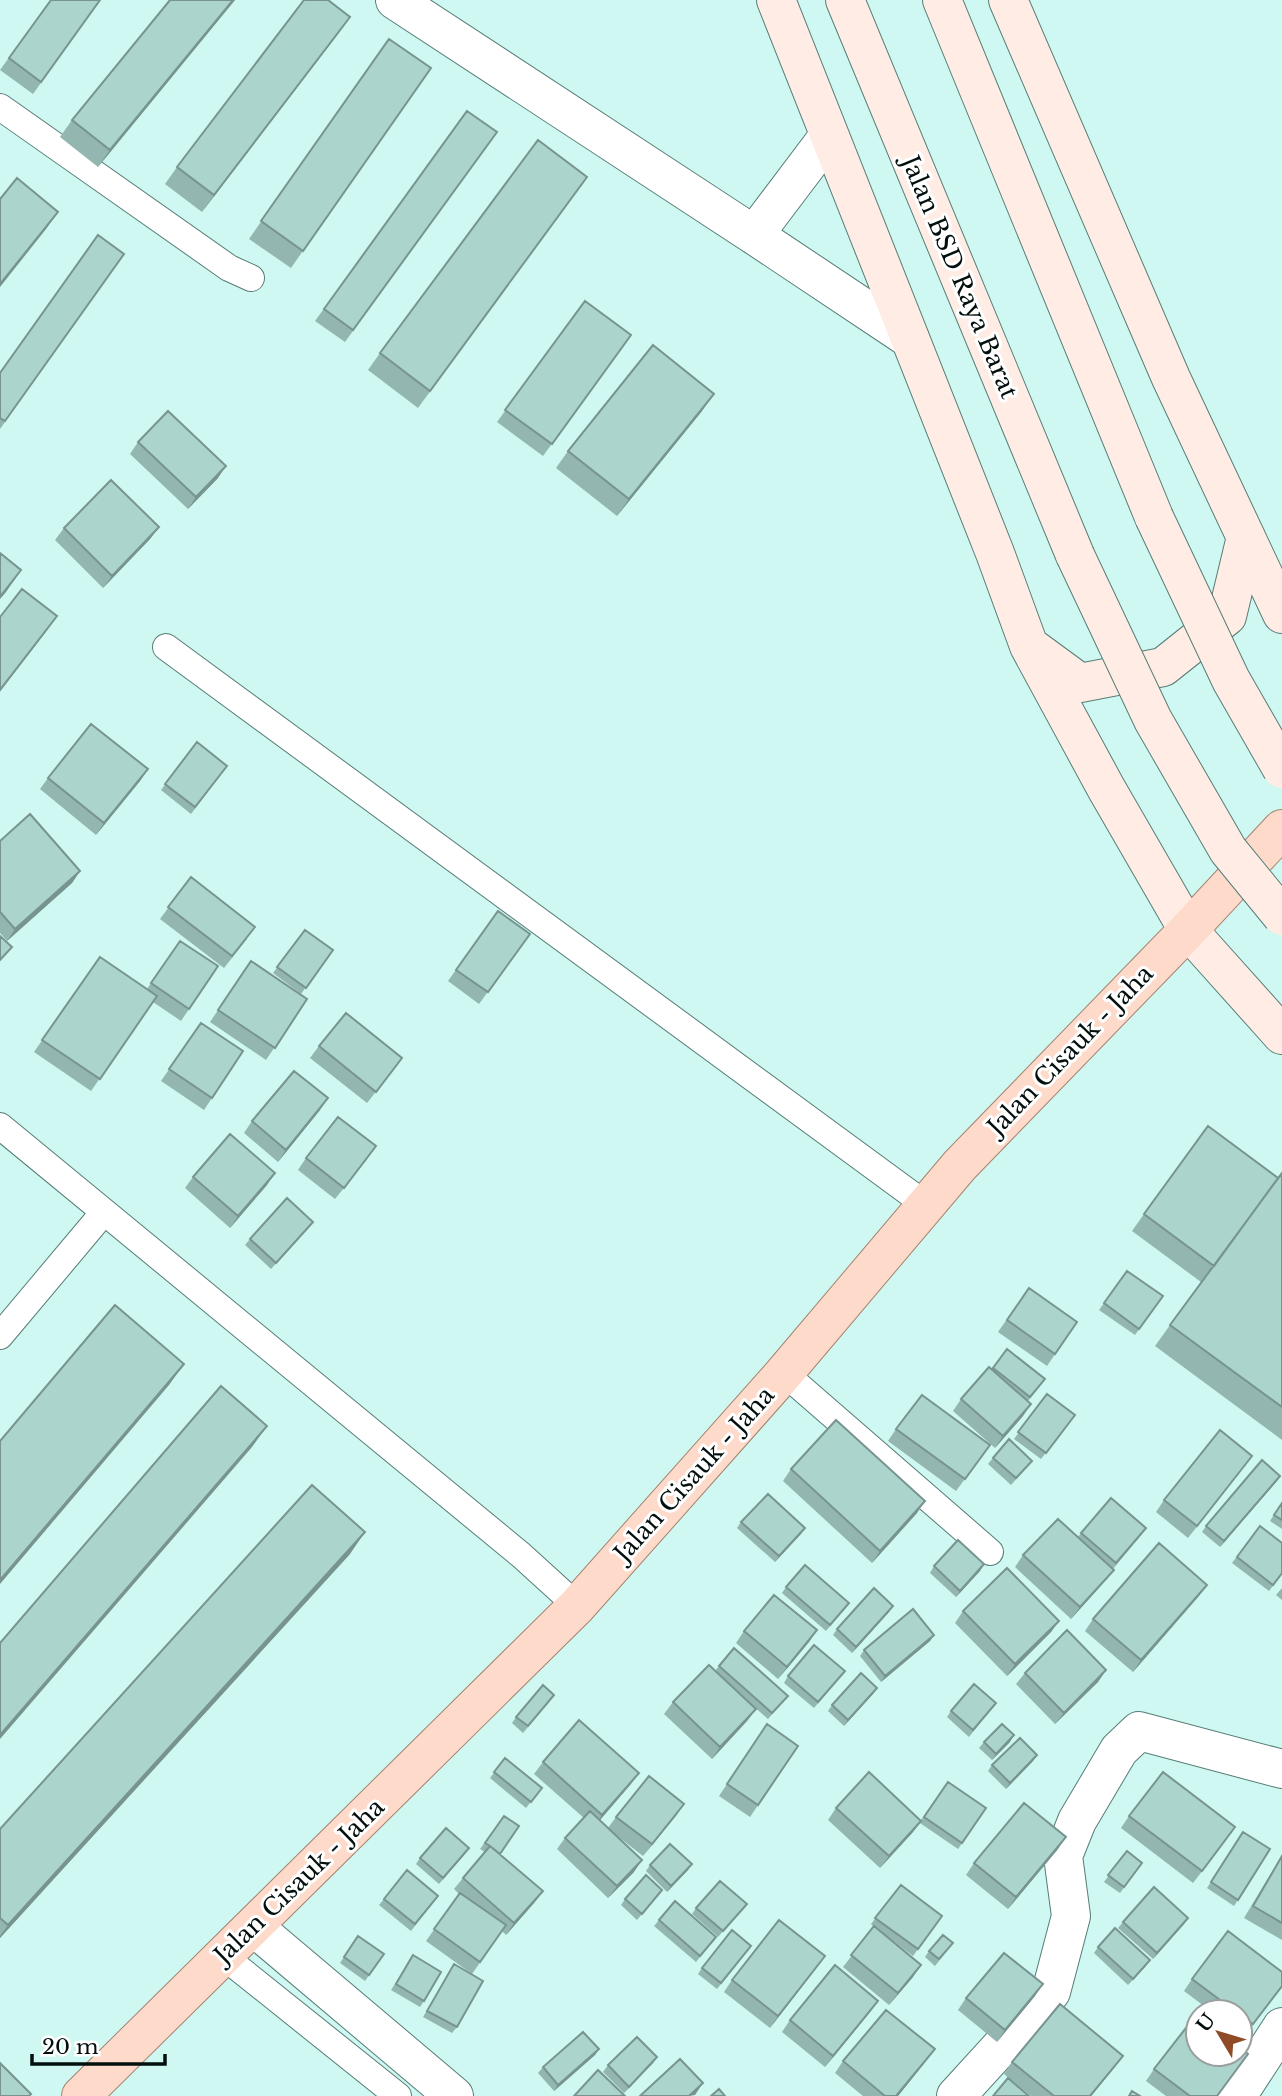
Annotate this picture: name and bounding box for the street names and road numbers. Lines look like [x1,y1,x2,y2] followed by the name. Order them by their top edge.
[895,149,1024,403] street label: Jalan BSD Raya Barat
[979,958,1159,1143] street label: Jalan Cisauk - Jaha
[606,1380,781,1570] street label: Jalan Cisauk - Jaha
[206,1792,391,1972] street label: Jalan Cisauk - Jaha

